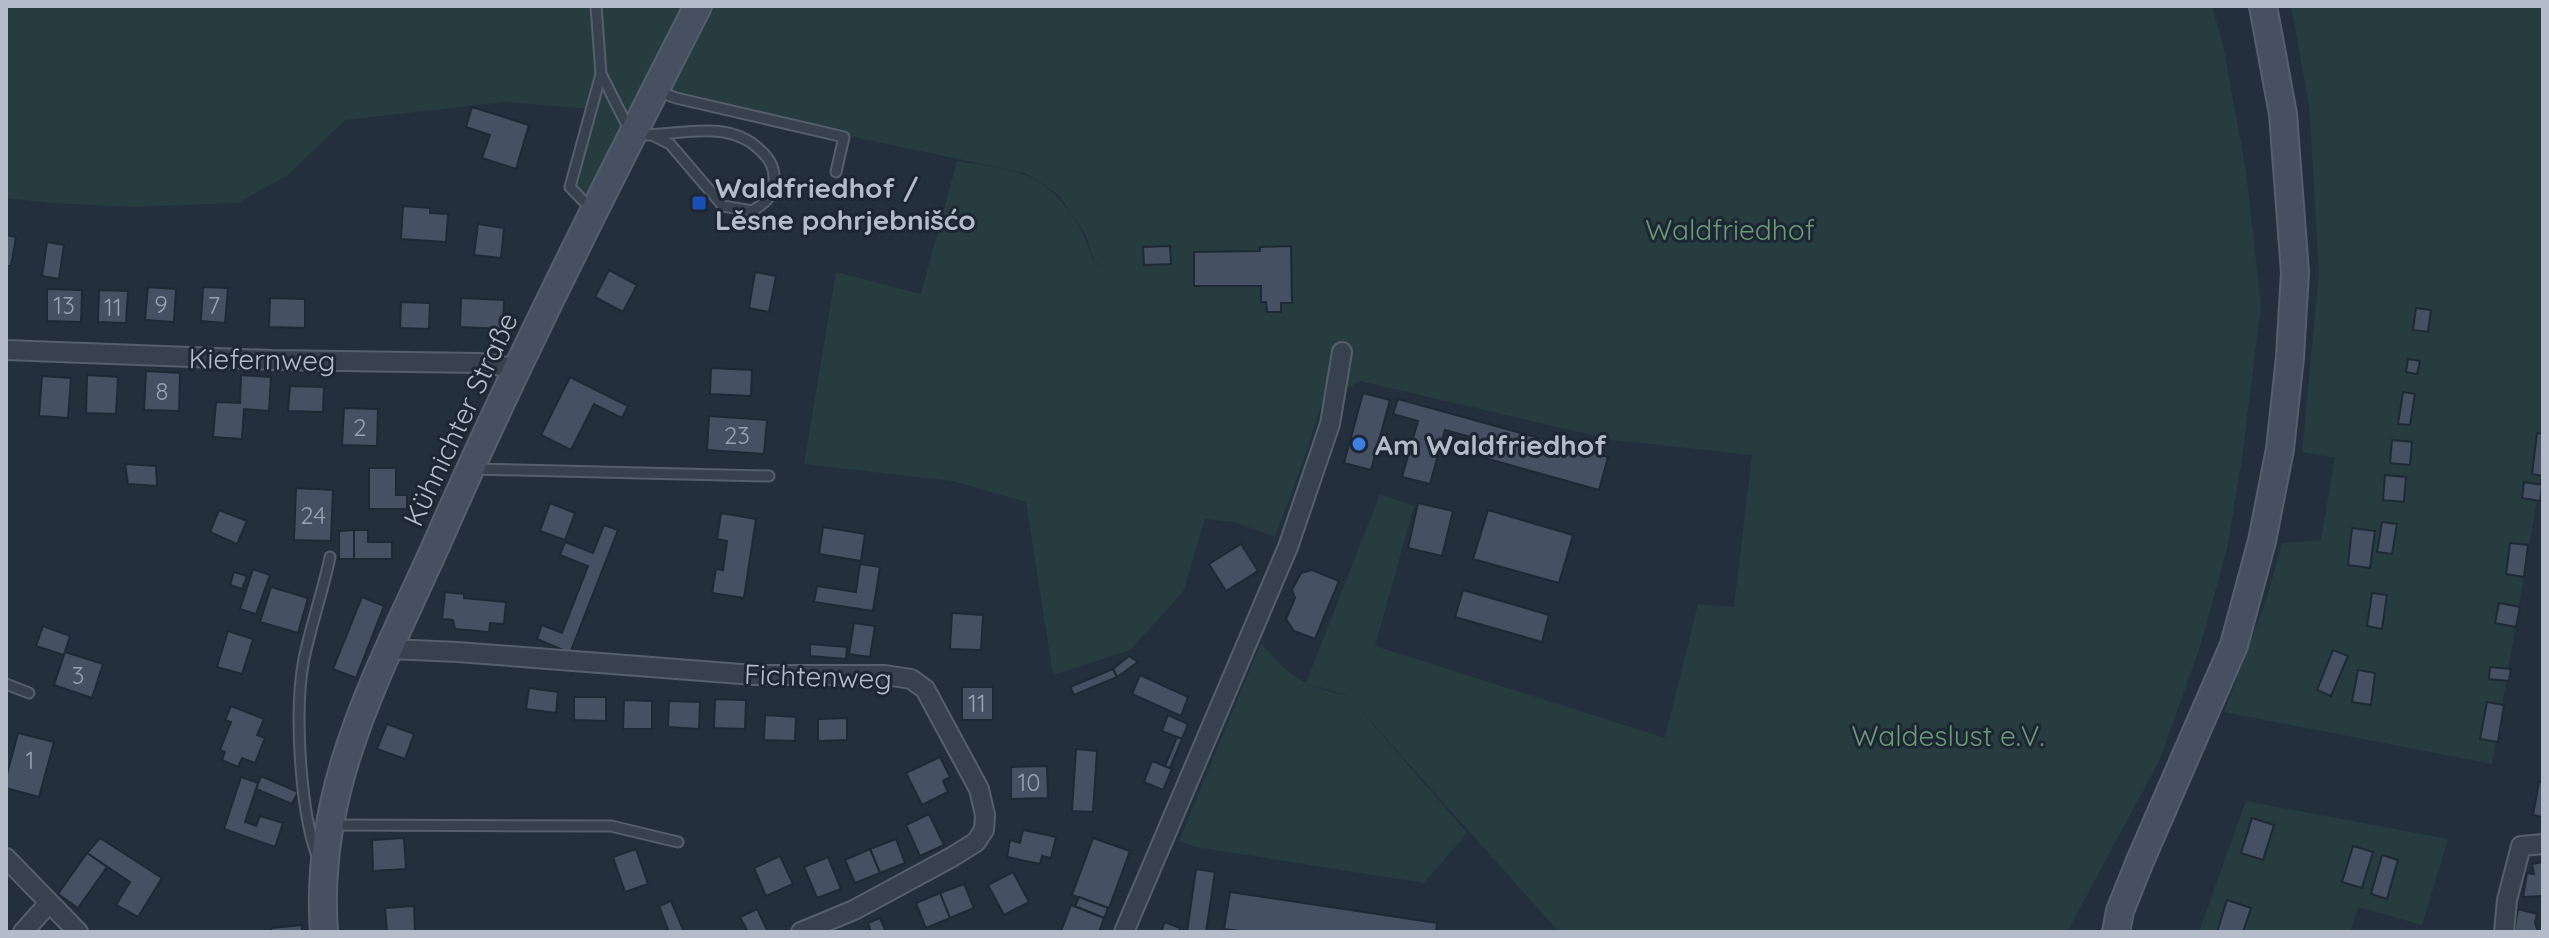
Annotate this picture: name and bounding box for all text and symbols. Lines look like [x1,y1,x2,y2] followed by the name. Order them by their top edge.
[715,170,976,237] place label: Waldfriedhof / Lěsne pohrjebnišćo
[690,194,708,212] marker: Waldfriedhof / Lěsne pohrjebnišćo
[1645,212,1815,247] park label: Waldfriedhof
[154,289,168,319] house number: 9
[53,290,75,320] house number: 13
[208,290,220,320] house number: 7
[104,292,122,322] house number: 11
[395,306,525,532] street label: Kühnichter Straße
[188,340,336,378] street label: Kiefernweg
[156,376,168,406] house number: 8
[353,412,367,442] house number: 2
[724,420,750,450] house number: 23
[1375,427,1607,462] place label: Am Waldfriedhof
[1350,435,1368,453] marker: Am Waldfriedhof
[300,500,326,530] house number: 24
[744,656,892,696] street label: Fichtenweg
[72,660,84,690] house number: 3
[968,688,986,718] house number: 11
[1852,718,2044,753] park label: Waldeslust e.V.
[26,745,34,775] house number: 1
[1017,767,1041,797] house number: 10

